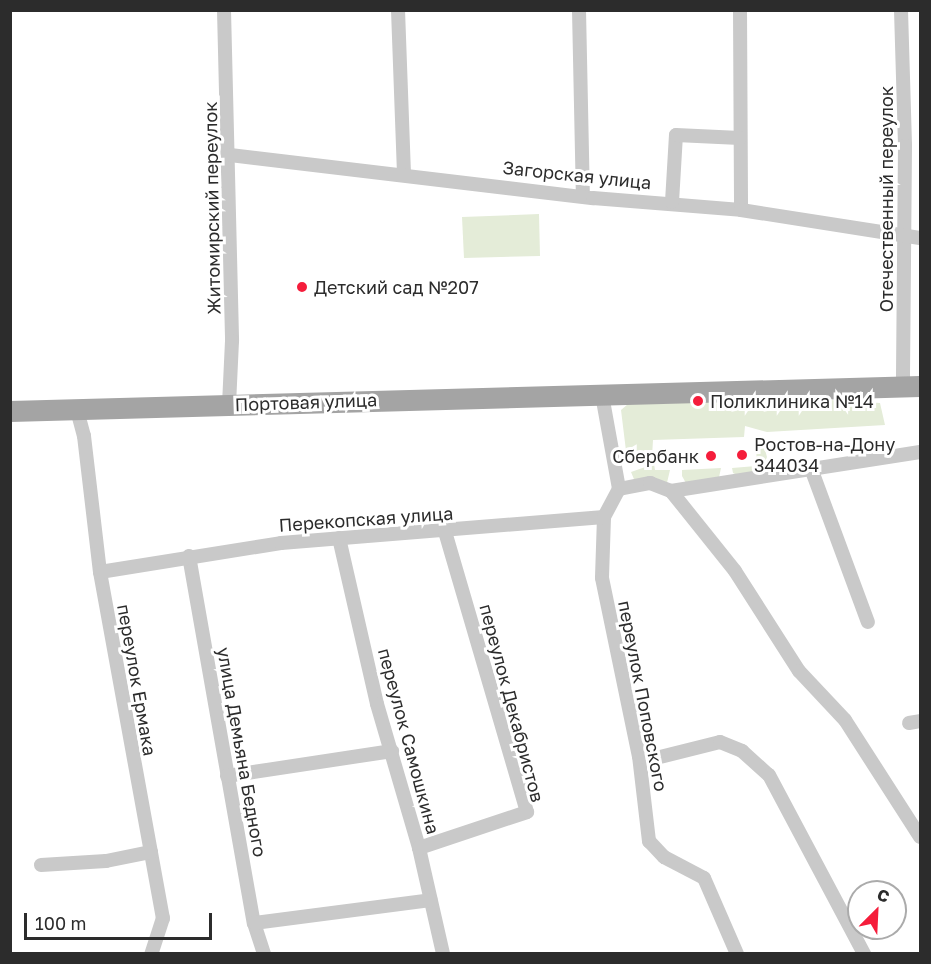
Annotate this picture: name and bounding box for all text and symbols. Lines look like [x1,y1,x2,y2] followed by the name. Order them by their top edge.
[875,86,897,312] street label: Отечественный переулок
[199,101,225,315] street label: Житомирский переулок
[502,156,652,194] street label: Загорская улица
[314,276,479,298] place label: Детский сад №207
[295,280,309,294] marker: Детский сад №207
[234,389,378,415] street label: Портовая улица
[710,390,874,412] place label: Поликлиника №14
[691,394,705,408] marker: Поликлиника №14
[754,434,895,476] place label: Ростов-на-Дону 344034
[612,445,699,467] place label: Сбербанк
[735,448,749,462] marker: Ростов-на-Дону 344034
[704,449,718,463] marker: Сбербанк
[278,502,454,536] street label: Перекопская улица
[614,599,672,793] street label: переулок Поповского
[113,602,161,758] street label: переулок Ермака
[475,602,549,804] street label: переулок Декабристов
[213,645,271,859] street label: улица Демьяна Бедного
[374,646,444,836] street label: переулок Самошкина
[847,880,907,940] north arrow
[874,884,893,907] text: С
[27,901,214,939] scale bar
[35,912,86,934] text: 100 m

